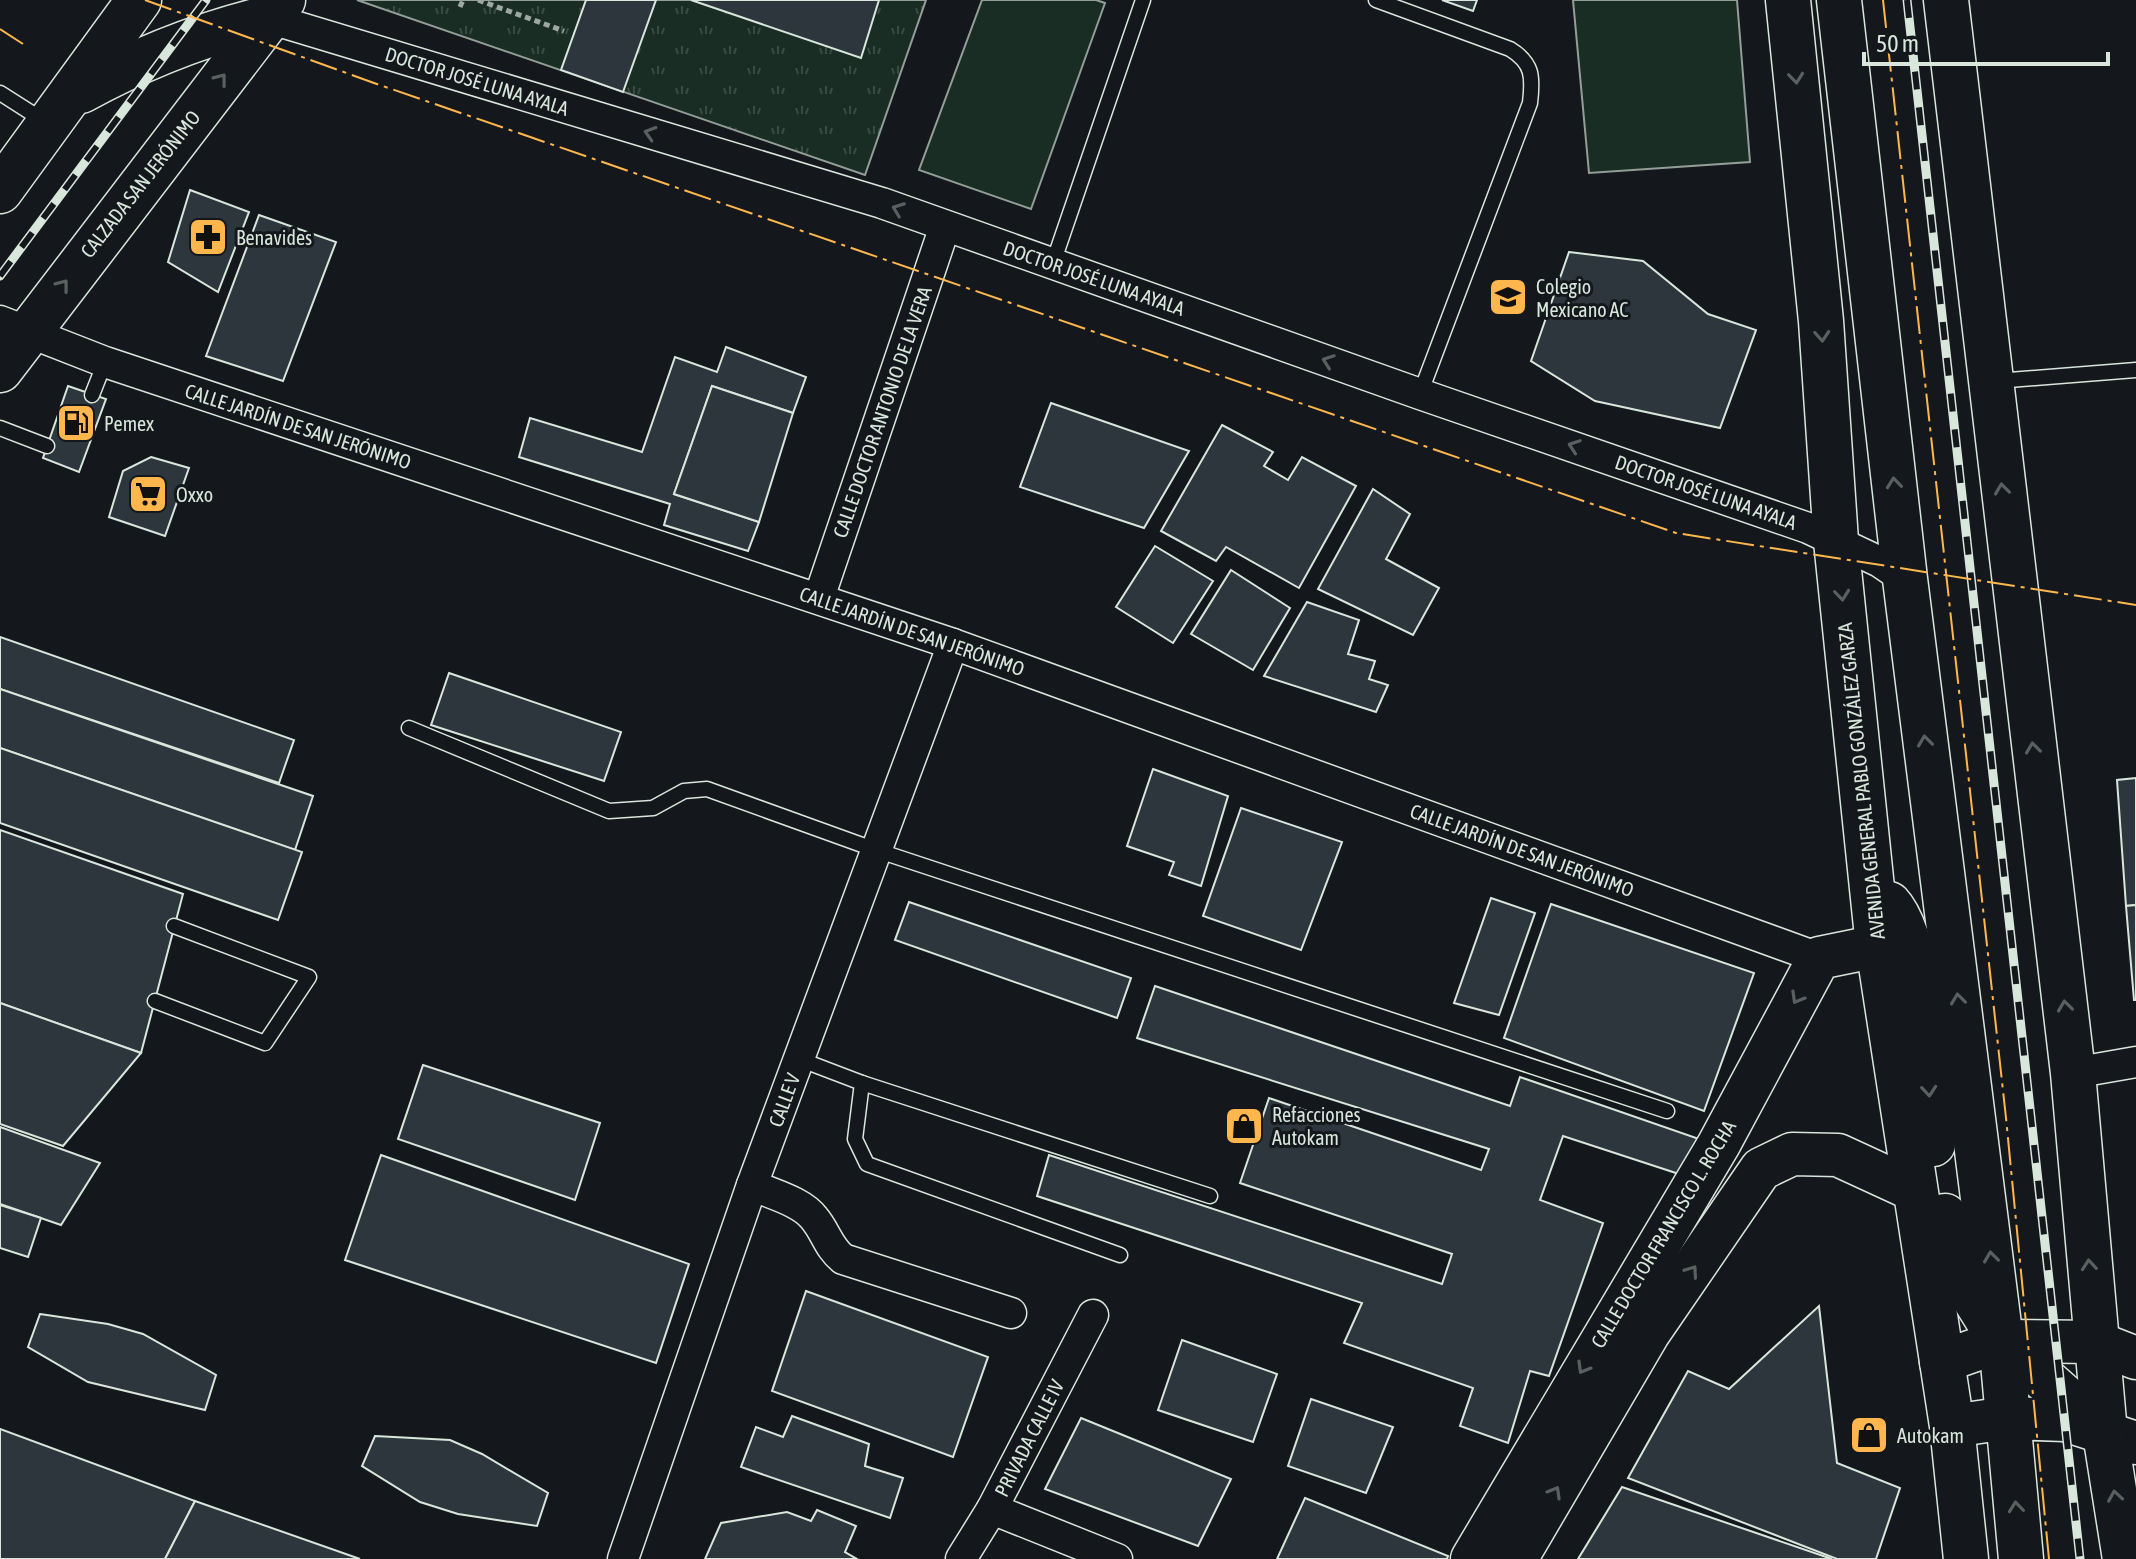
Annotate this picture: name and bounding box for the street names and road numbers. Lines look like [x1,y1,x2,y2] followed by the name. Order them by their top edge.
[383,42,572,120] street label: DOCTOR JOSÉ LUNA AYALA
[75,106,205,262] street label: CALZADA SAN JERÓNIMO
[1000,236,1188,320] street label: DOCTOR JOSÉ LUNA AYALA
[828,283,936,541] street label: CALLE DOCTOR ANTONIO DE LA VERA
[182,379,414,473] street label: CALLE JARDÍN DE SAN JERÓNIMO
[1612,450,1800,534] street label: DOCTOR JOSÉ LUNA AYALA
[797,582,1027,680] street label: CALLE JARDÍN DE SAN JERÓNIMO
[1833,621,1889,940] street label: AVENIDA GENERAL PABLO GONZÁLEZ GARZA
[1407,799,1637,901] street label: CALLE JARDÍN DE SAN JERÓNIMO
[764,1070,804,1130] street label: CALLE V
[1586,1116,1740,1352] street label: CALLE DOCTOR FRANCISCO L. ROCHA
[990,1375,1068,1500] street label: PRIVADA CALLE IV

